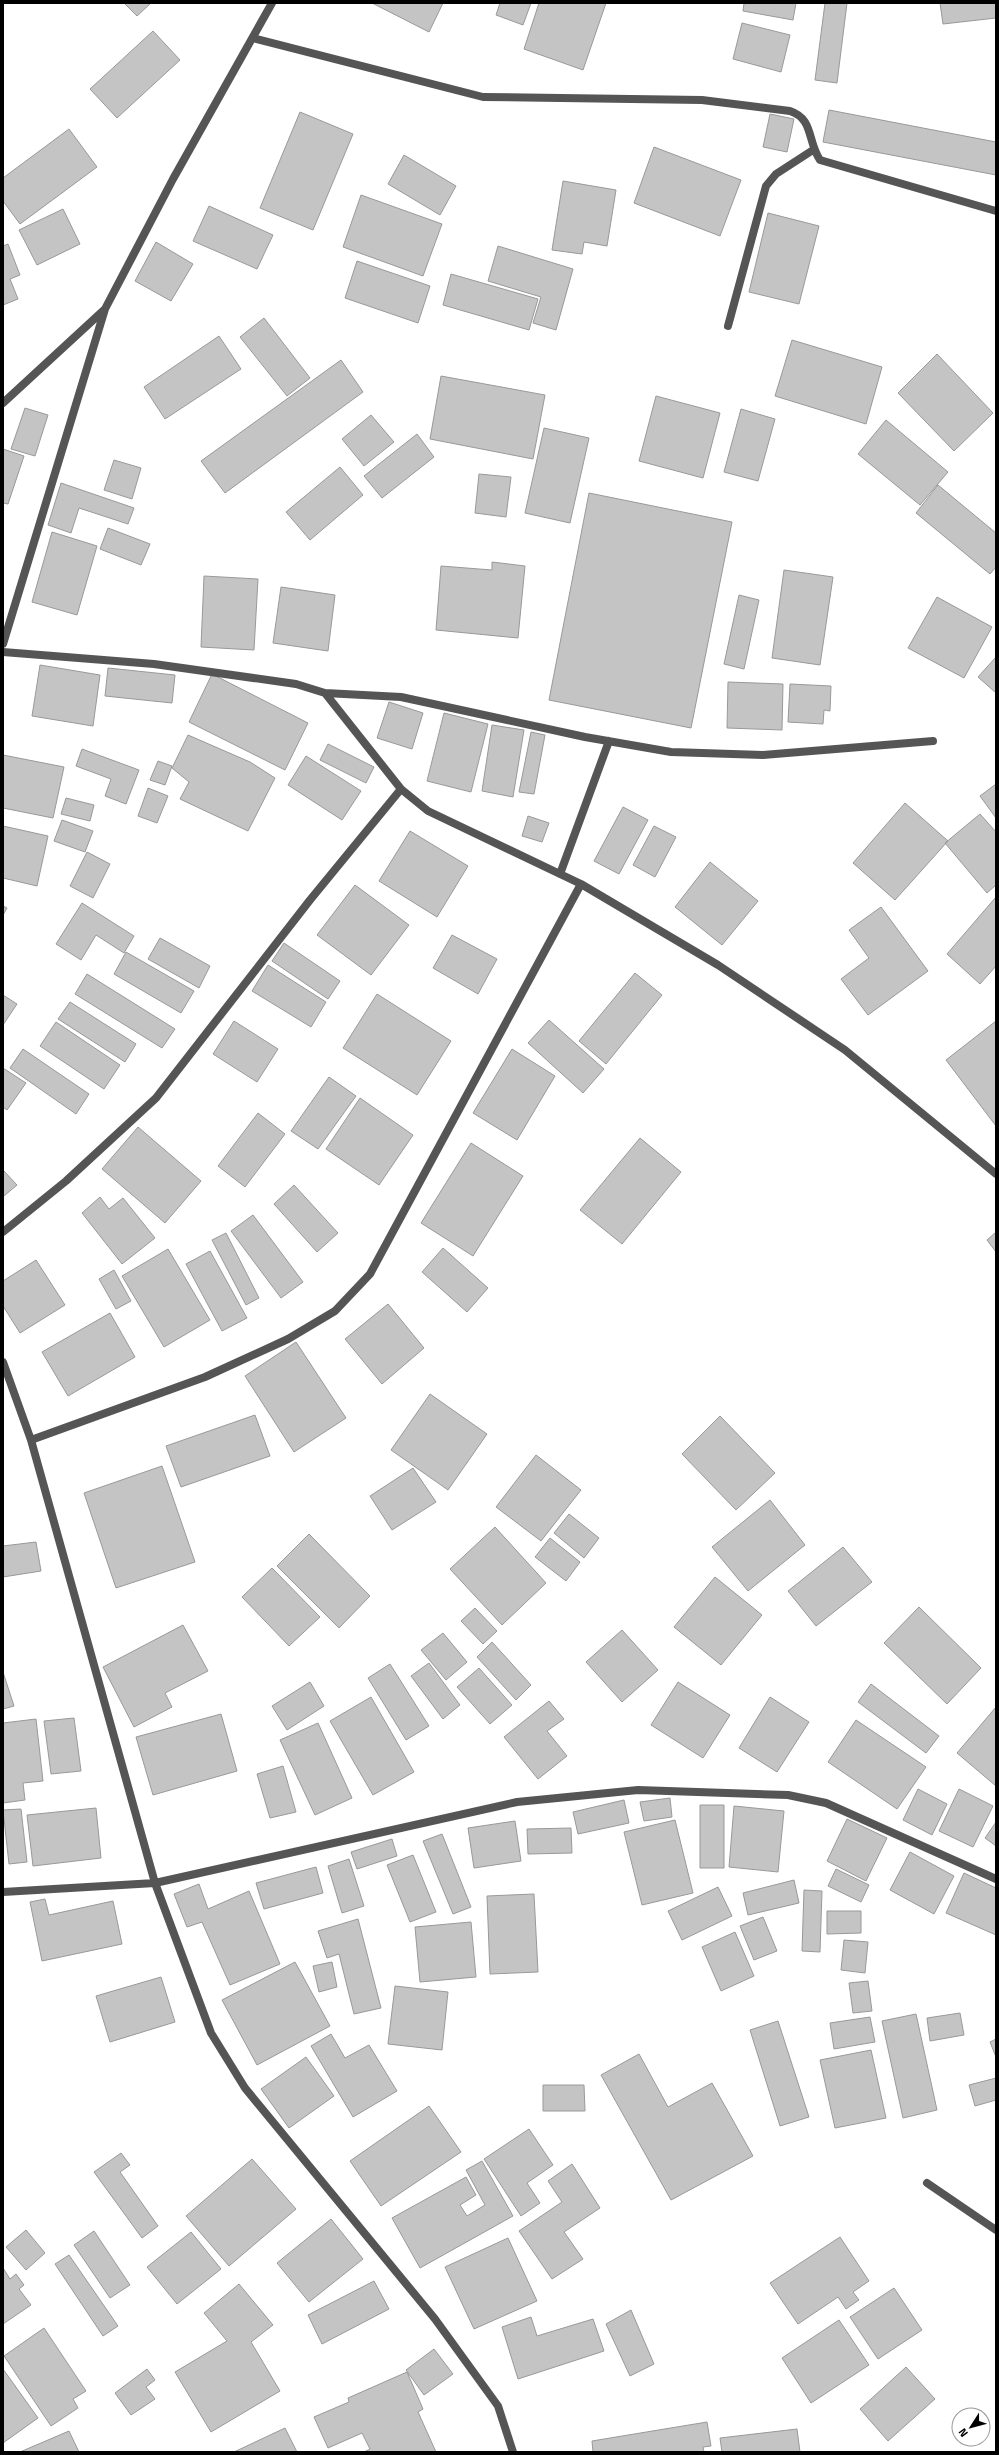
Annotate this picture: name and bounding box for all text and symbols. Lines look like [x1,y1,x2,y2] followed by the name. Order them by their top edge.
[951,2407,991,2447] north arrow
[954,2425,972,2441] text: N

